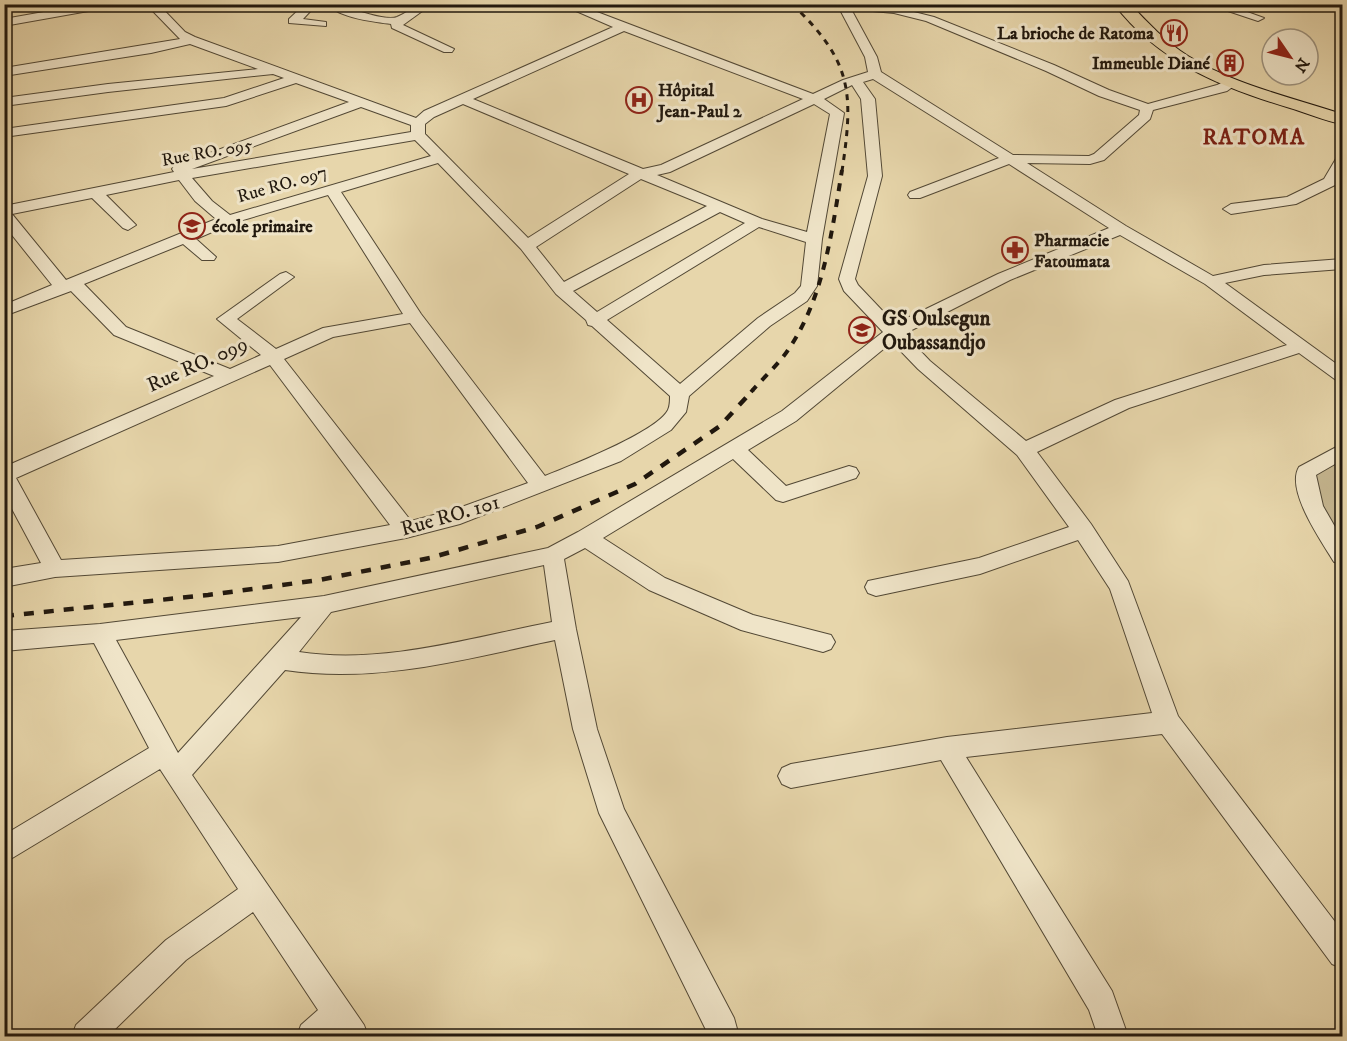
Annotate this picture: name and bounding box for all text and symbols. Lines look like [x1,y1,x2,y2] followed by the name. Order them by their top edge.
[1159,18,1189,48] restaurant icon: La brioche de Ratoma
[997,23,1154,45] place label: La brioche de Ratoma
[1260,27,1320,87] north arrow
[1215,48,1245,78] building icon: Immeuble Diané
[1092,53,1211,75] place label: Immeuble Diané
[1290,54,1313,76] text: N
[656,80,743,123] place label: Hôpital Jean-Paul 2
[624,85,654,115] hospital icon: Hôpital Jean-Paul 2
[1202,124,1306,151] district label: RATOMA
[160,134,254,172] street label: Rue RO. 095
[235,162,330,208] street label: Rue RO. 097
[177,211,207,241] school or university icon: école primaire
[212,216,313,238] place label: école primaire
[1034,230,1110,273] place label: Pharmacie Fatoumata
[1000,235,1030,265] pharmacy icon: Pharmacie Fatoumata
[882,306,992,357] place label: GS Oulsegun Oubassandjo
[847,315,877,345] school or university icon: GS Oulsegun Oubassandjo
[143,331,252,399] street label: Rue RO. 099
[398,489,503,542] street label: Rue RO. 101

